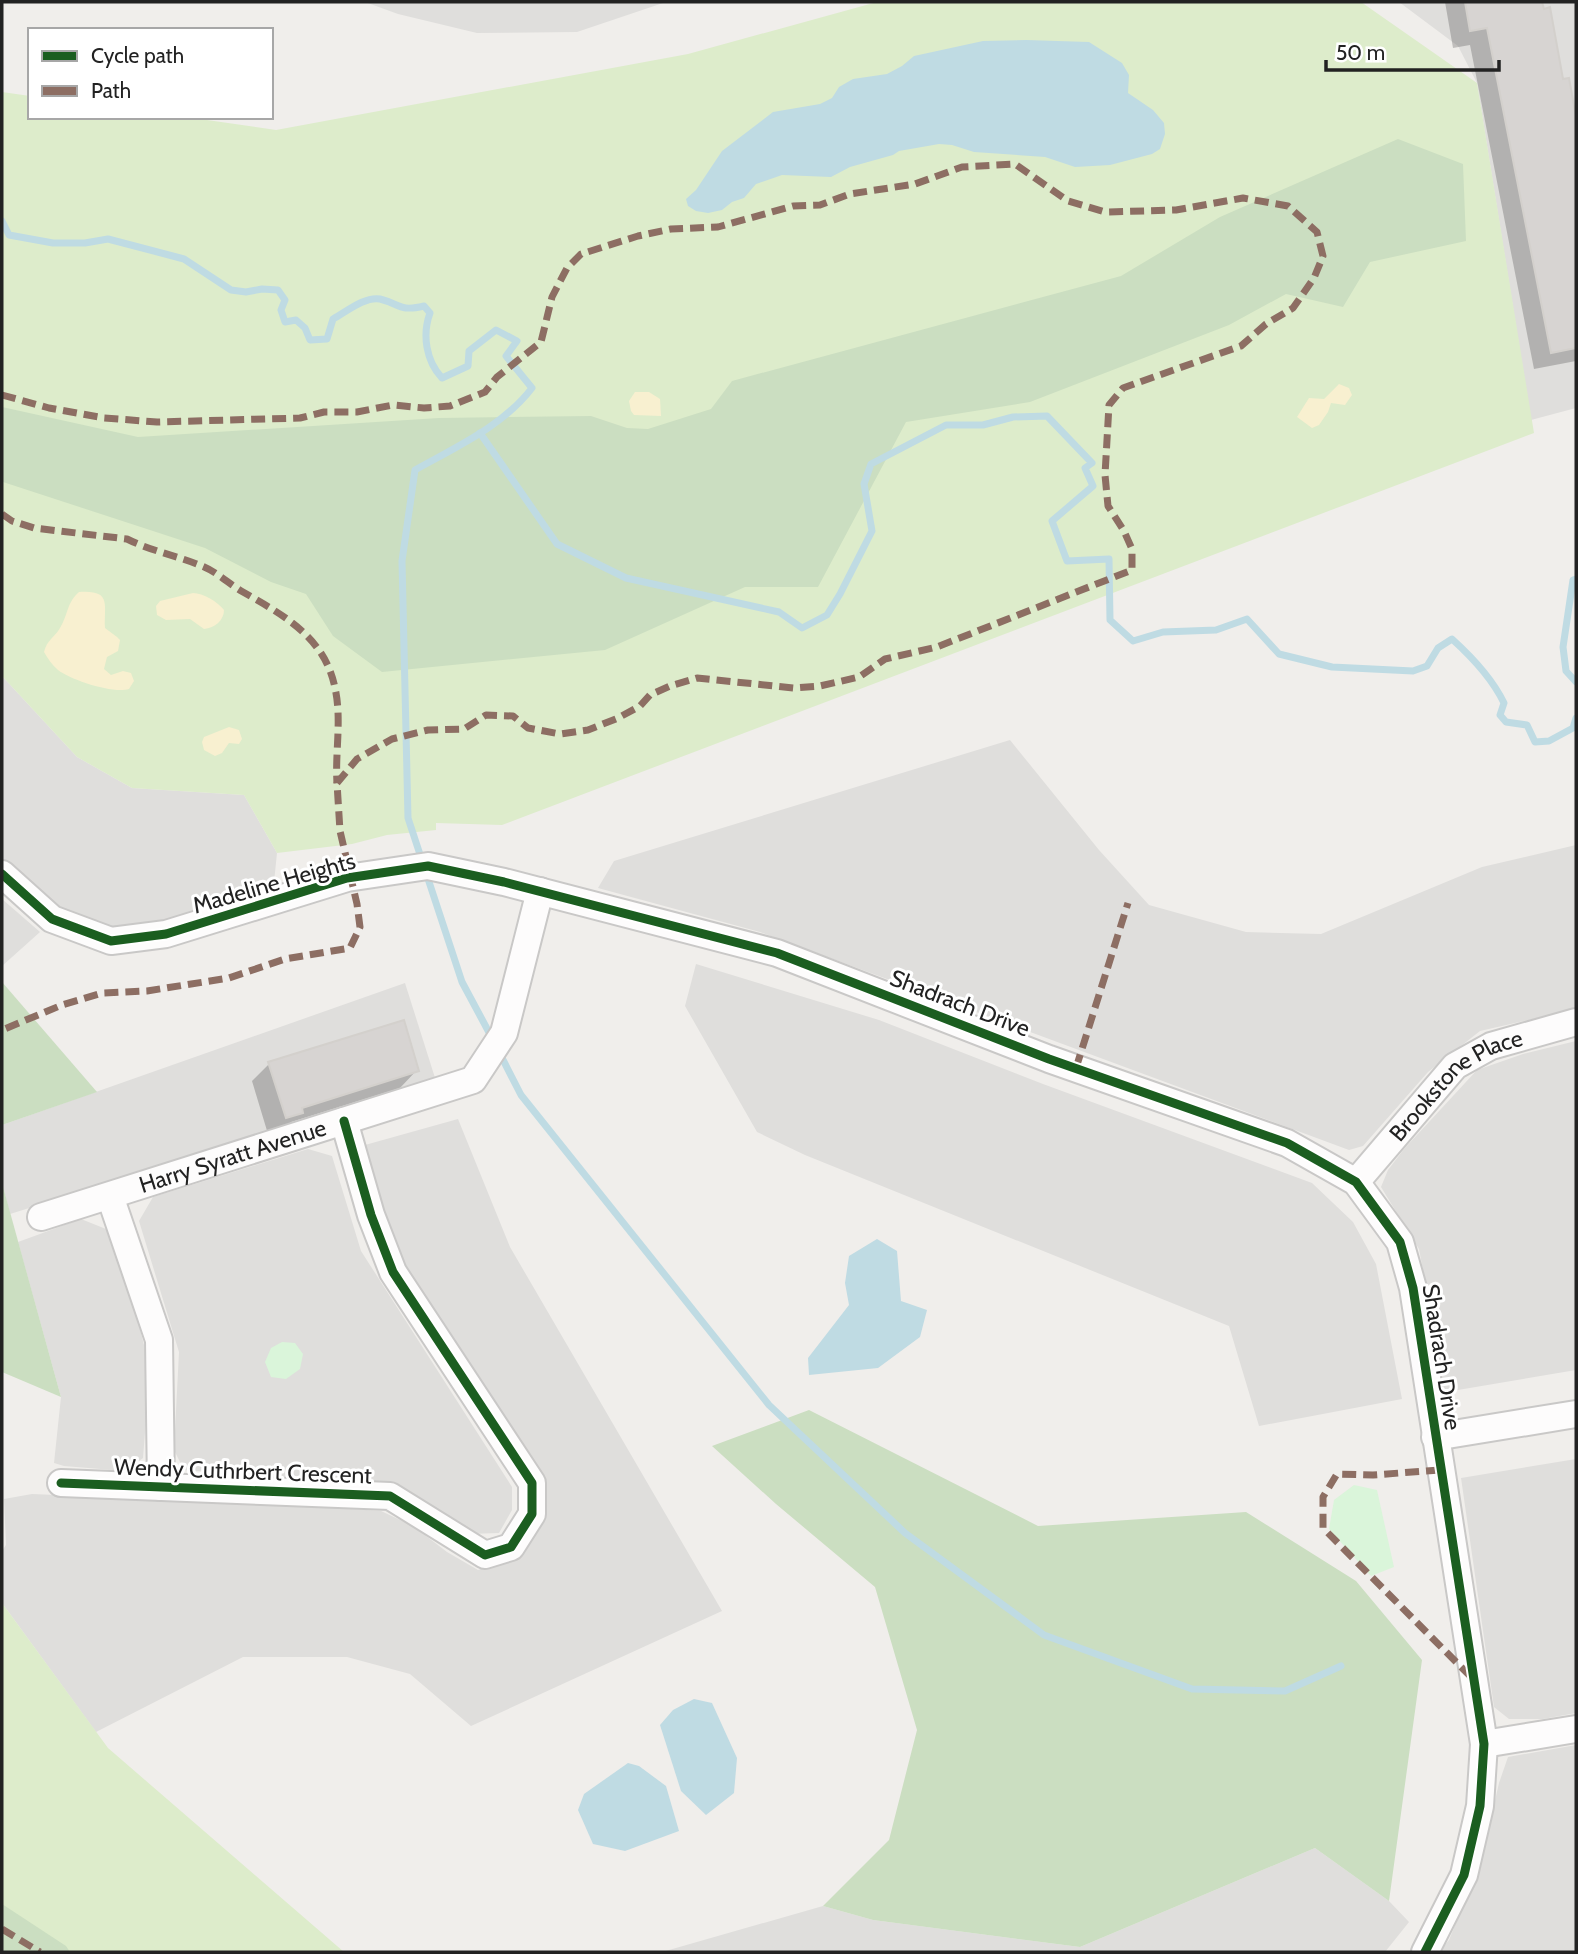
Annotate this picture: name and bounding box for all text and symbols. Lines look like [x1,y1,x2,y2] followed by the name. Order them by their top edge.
[28,28,273,119] legend
[1326,28,1499,72] scale bar
[1336,40,1385,65] text: 50 m
[91,43,184,68] text: Cycle path
[91,78,131,103] text: Path
[189,846,359,920] street label: Madeline Heights
[886,964,1034,1043] street label: Shadrach Drive
[1383,1024,1526,1147] street label: Brookstone Place
[136,1113,330,1199] street label: Harry Syratt Avenue
[1417,1282,1467,1432] street label: Shadrach Drive
[114,1453,373,1490] street label: Wendy Cuthrbert Crescent

